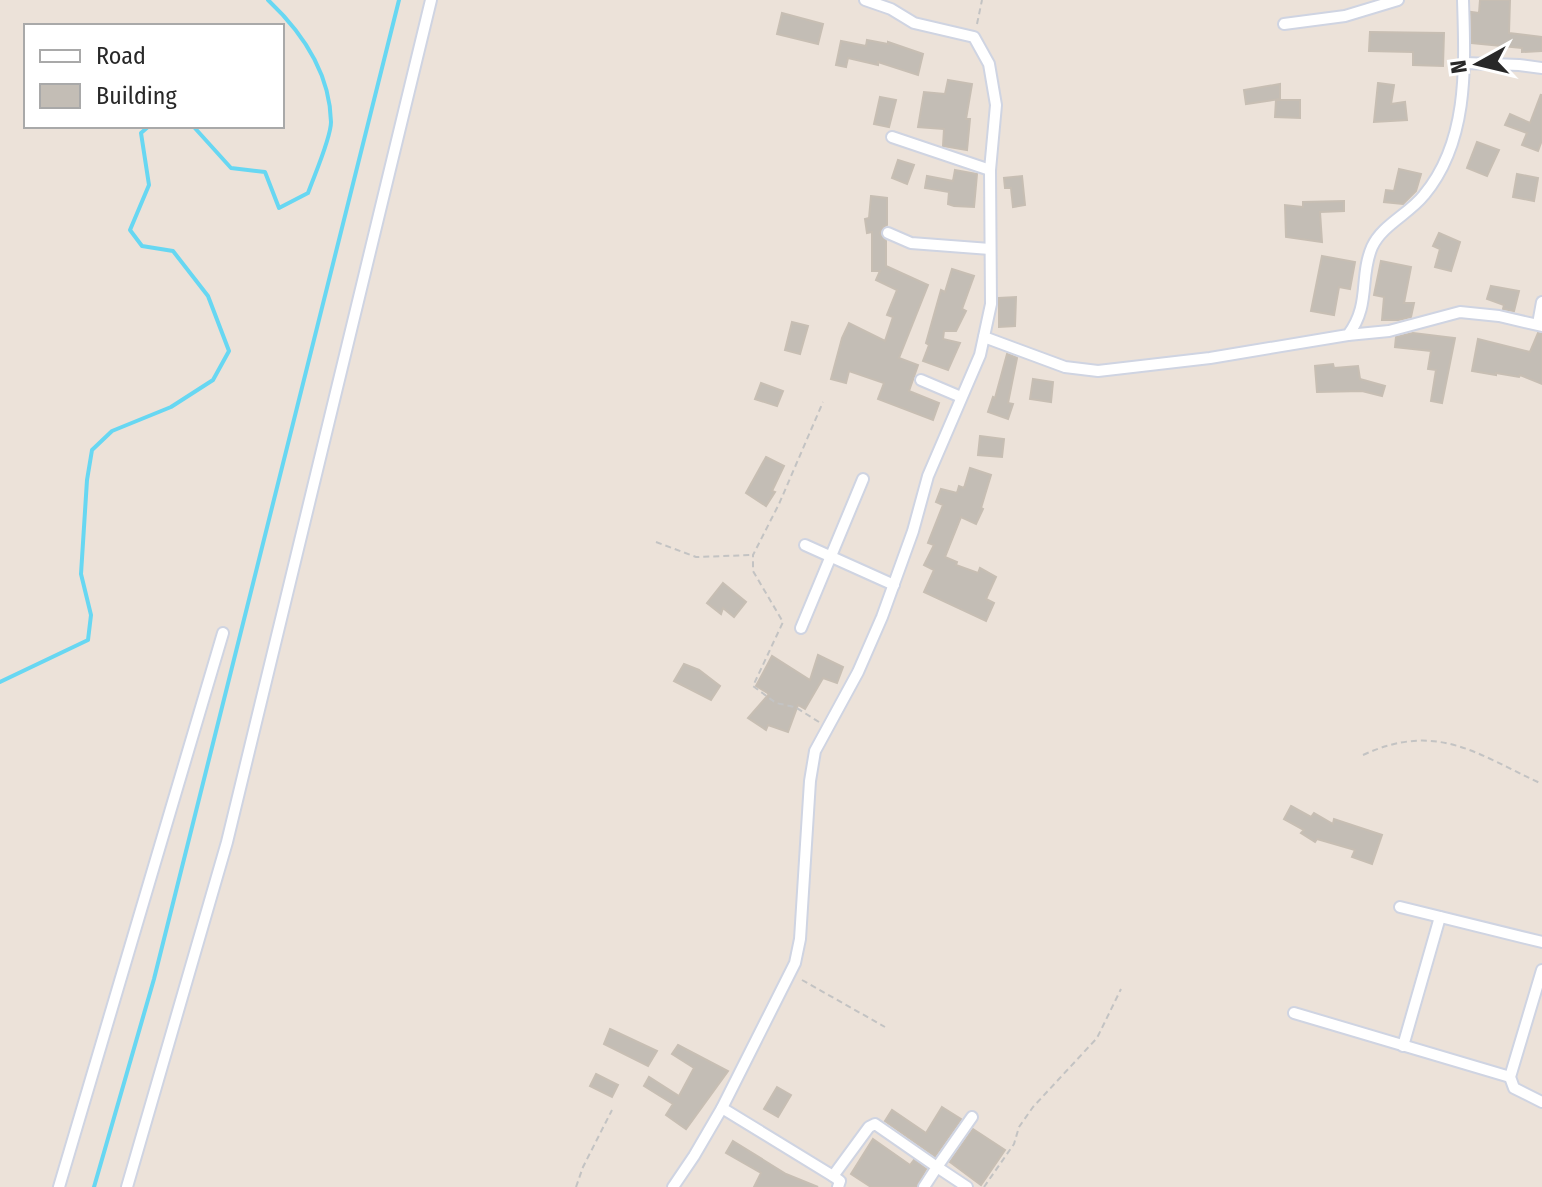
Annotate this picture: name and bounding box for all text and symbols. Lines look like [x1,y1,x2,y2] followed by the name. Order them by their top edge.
[24,24,284,128] legend
[1438,24,1518,104] north arrow
[96,42,146,70] text: Road
[1444,58,1473,75] text: N
[96,82,178,110] text: Building

